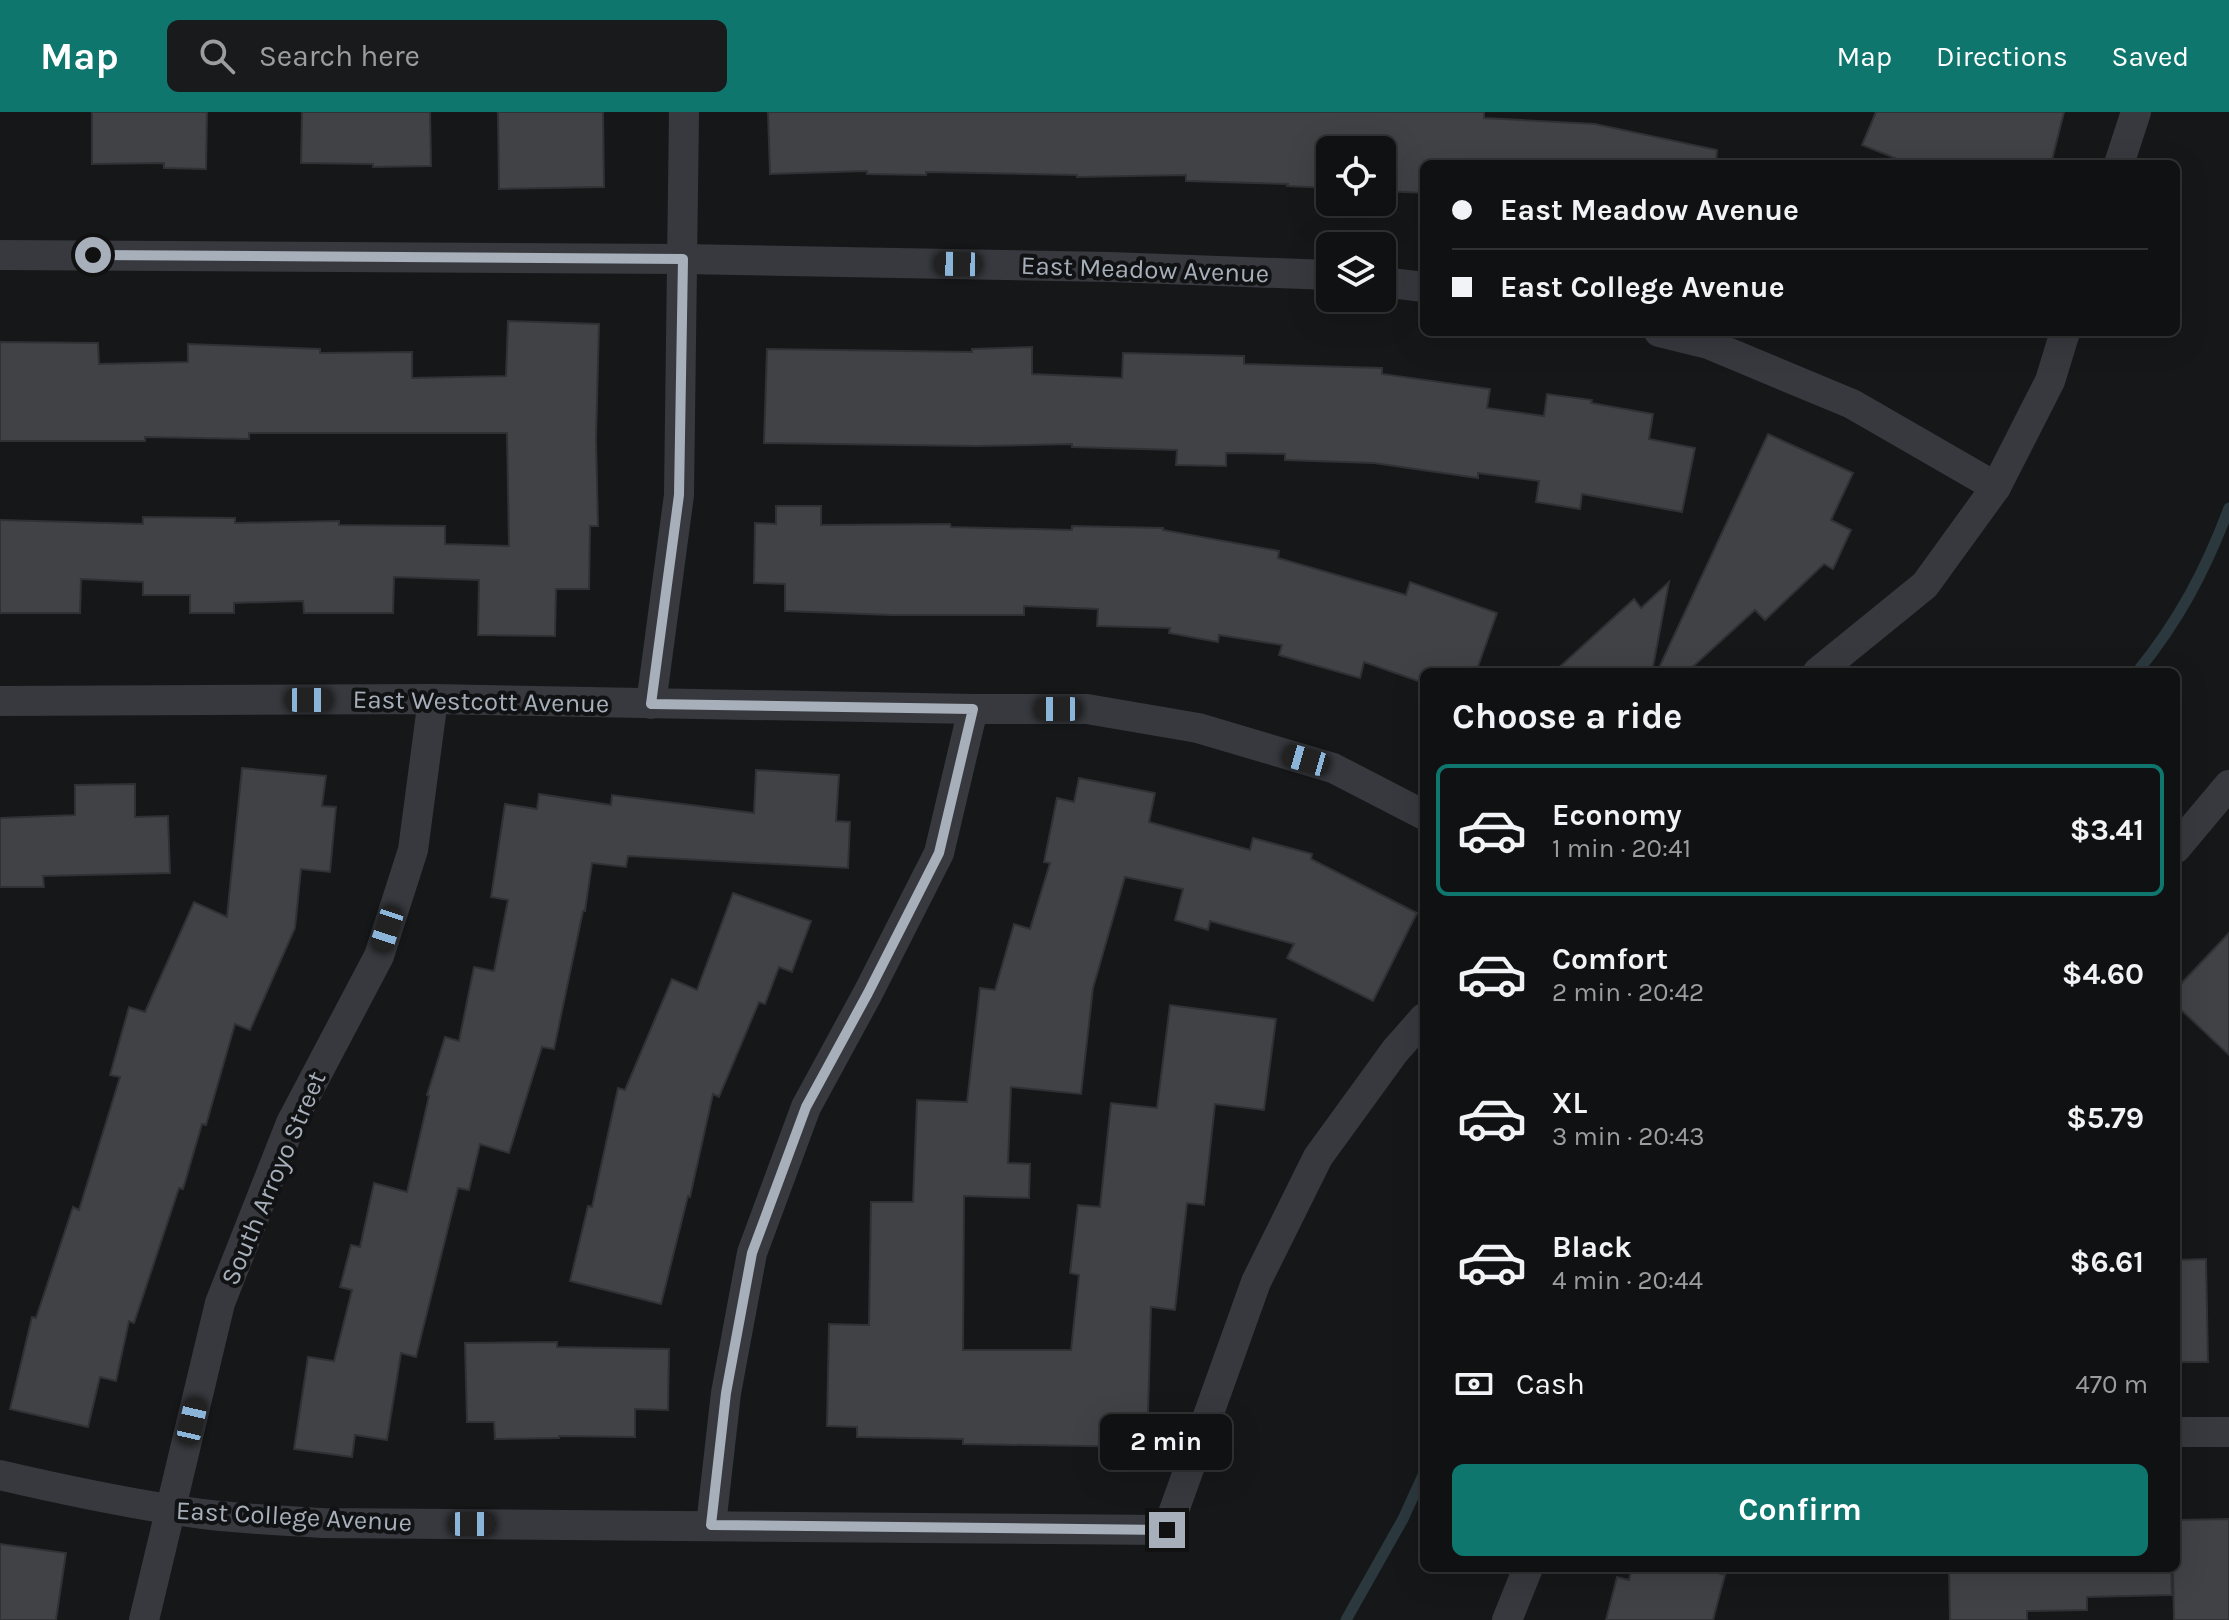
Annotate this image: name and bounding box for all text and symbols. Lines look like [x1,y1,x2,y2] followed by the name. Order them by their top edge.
[167,20,727,92] search box
[40,34,119,79] text: Map
[195,34,239,78] icon: search
[259,38,420,74] text: Search here
[1837,40,1892,73] text: Map
[1936,40,2068,73] text: Directions
[2112,40,2189,73] text: Saved
[1316,136,1396,312] map controls
[1316,136,1396,216] button: locate
[1500,192,1799,228] text: East Meadow Avenue
[1316,232,1396,312] button: layers
[75,237,111,273] route start
[1020,250,1270,289] street label: East Meadow Avenue
[934,252,982,276] car
[1500,269,1785,305] text: East College Avenue
[352,684,610,719] street label: East Westcott Avenue
[285,688,333,712] car
[1452,695,1682,737] text: Choose a ride
[1034,697,1082,721] car
[1280,742,1332,778] car
[1456,794,1528,866] icon: car
[1552,797,1682,833] text: Economy
[2070,812,2144,848] text: $3.41
[1552,833,1691,864] text: 1 min · 20:41
[368,902,406,956] car
[1456,938,1528,1010] icon: car
[1552,941,1668,977] text: Comfort
[2062,956,2144,992] text: $4.60
[1552,977,1704,1008] text: 2 min · 20:42
[214,1066,333,1290] street label: South Arroyo Street
[1456,1082,1528,1154] icon: car
[1552,1085,1587,1121] text: XL
[2066,1100,2144,1136] text: $5.79
[1552,1121,1705,1152] text: 3 min · 20:43
[1456,1226,1528,1298] icon: car
[1552,1229,1632,1265] text: Black
[2070,1244,2144,1280] text: $6.61
[1552,1265,1703,1296] text: 4 min · 20:44
[1452,1362,1496,1406] icon: cash
[1516,1366,1585,1402] text: Cash
[2075,1369,2148,1400] text: 470 m
[175,1395,209,1447] car
[1101,1414,1233,1470] callout: 2 min
[1130,1426,1202,1457] text: 2 min
[1452,1464,2148,1556] button: Confirm
[175,1495,413,1538] street label: East College Avenue
[448,1512,496,1536] car
[1149,1512,1185,1548] route end

